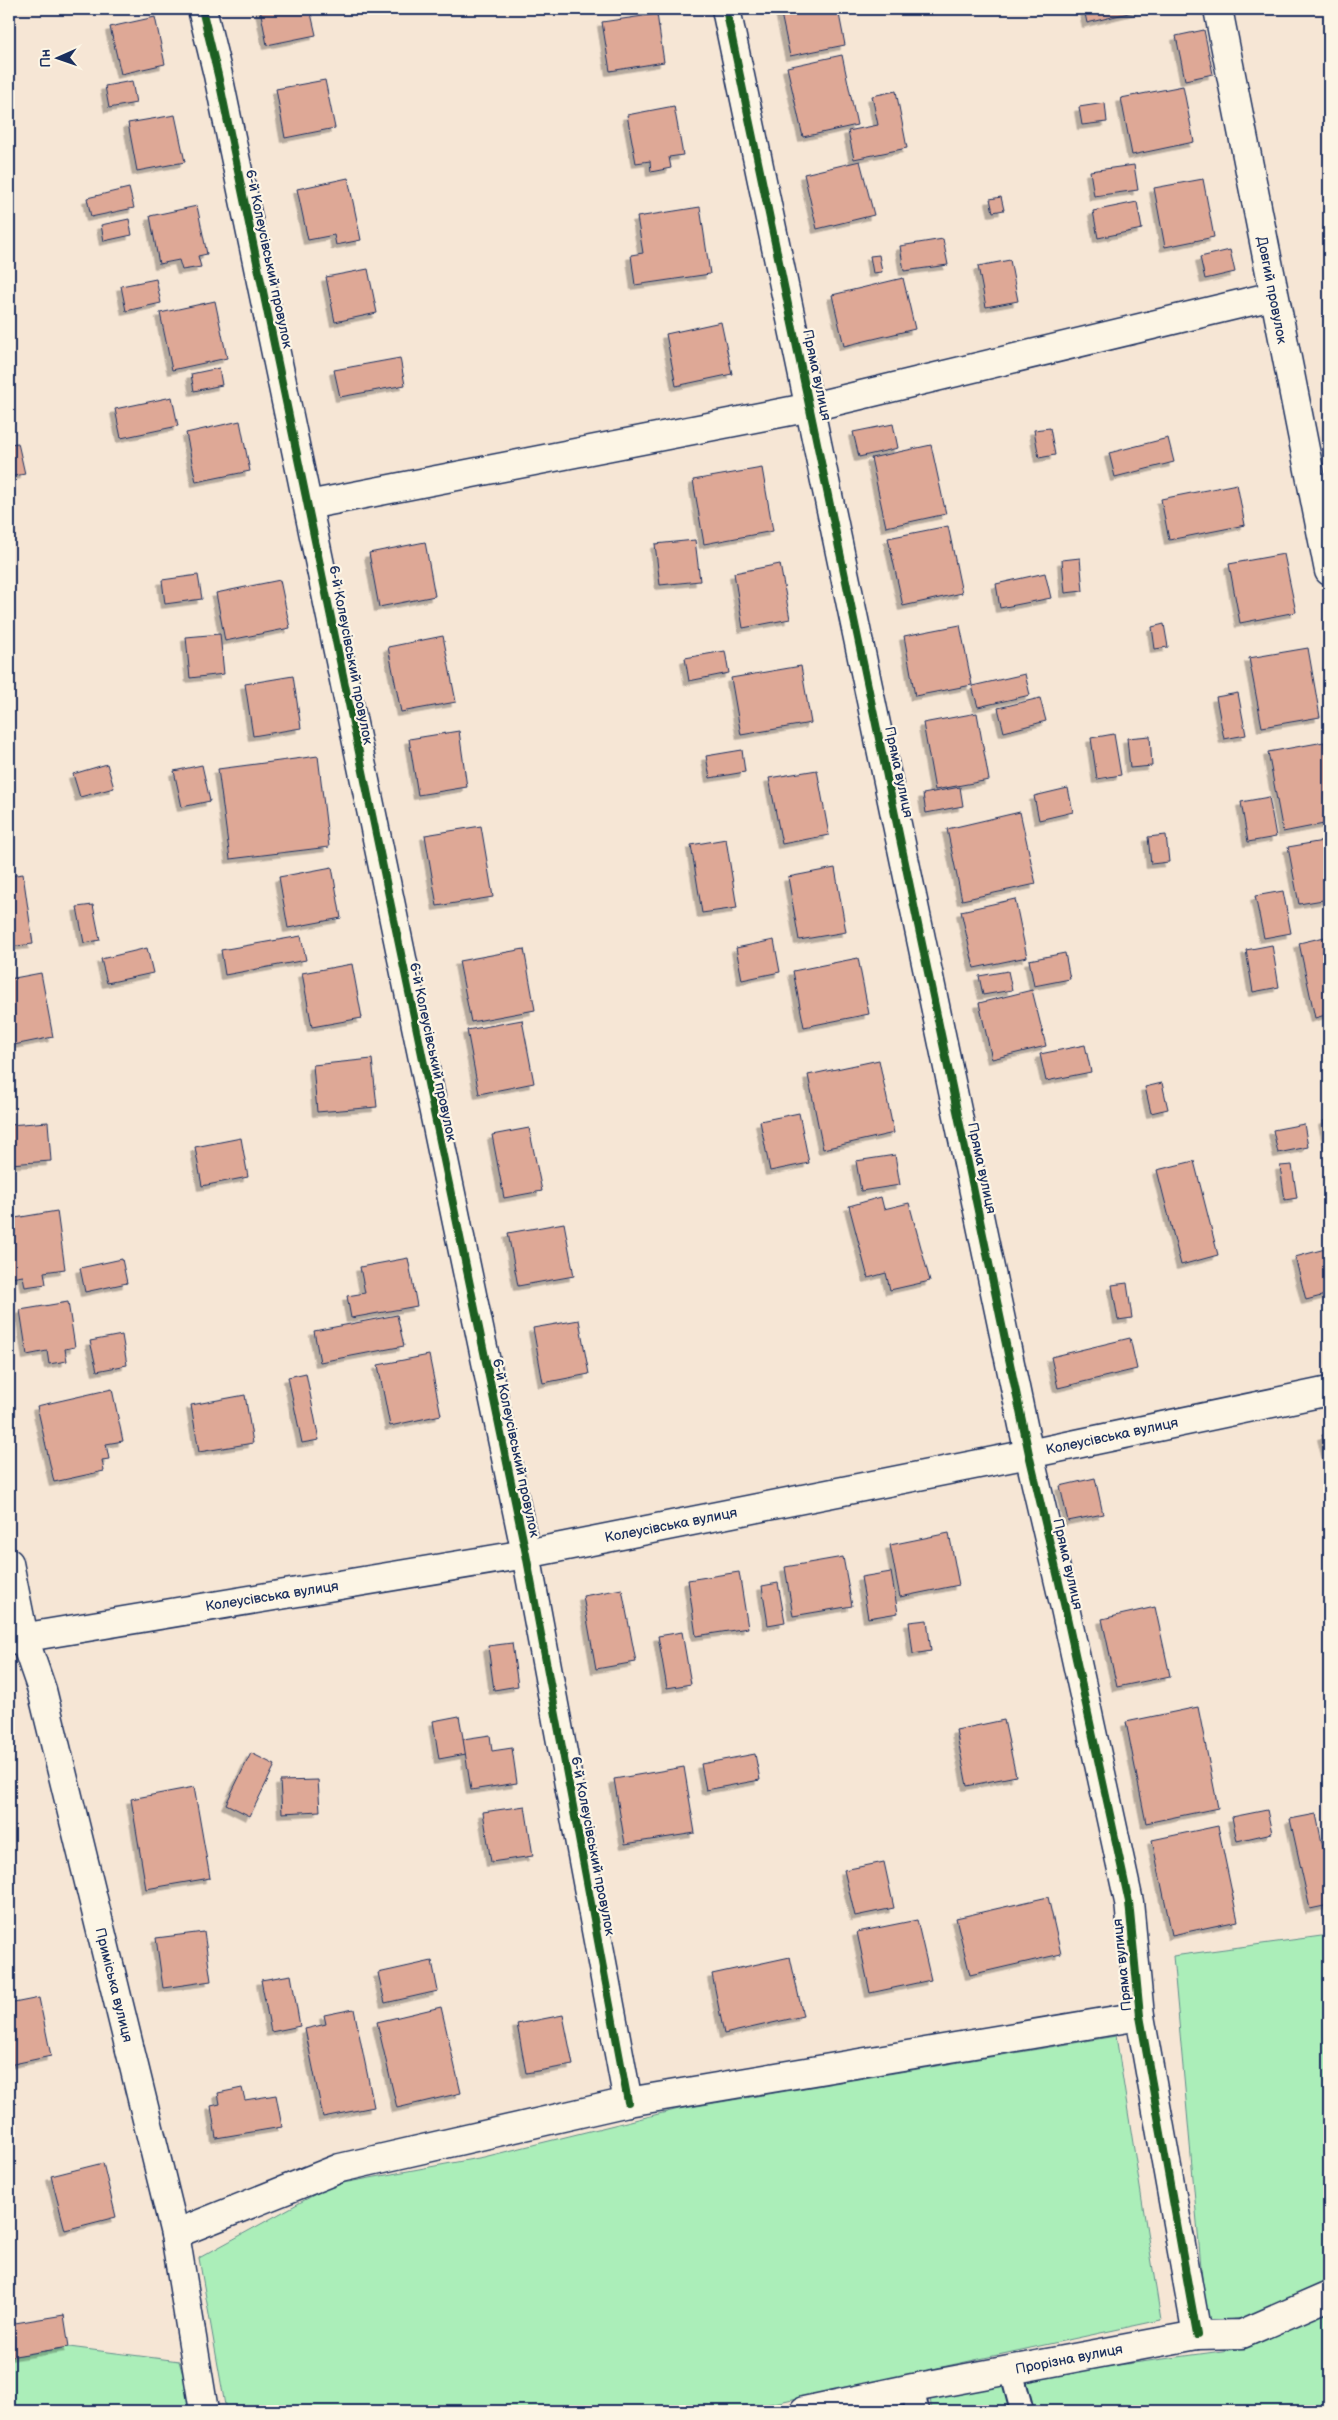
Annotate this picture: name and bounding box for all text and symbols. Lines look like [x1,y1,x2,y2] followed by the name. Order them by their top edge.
[32,32,82,82] north arrow
[37,49,54,68] text: Пн
[242,168,296,350] street label: 6-й Колеусівський провулок
[1253,235,1291,346] street label: Довгий провулок
[799,328,835,422] street label: Пряма вулиця
[325,564,377,747] street label: 6-й Колеусівський провулок
[881,725,917,819] street label: Пряма вулиця
[406,961,460,1143] street label: 6-й Колеусівський провулок
[964,1121,1000,1215] street label: Пряма вулиця
[489,1357,543,1539] street label: 6-й Колеусівський провулок
[1044,1414,1180,1458] street label: Колеусівська вулиця
[603,1504,739,1546] street label: Колеусівська вулиця
[1049,1517,1087,1611] street label: Пряма вулиця
[204,1577,340,1615] street label: Колеусівська вулиця
[567,1755,619,1938] street label: 6-й Колеусівський провулок
[1109,1918,1135,2012] street label: Пряма вулиця
[92,1926,137,2044] street label: Приміська вулиця
[1014,2340,1124,2378] street label: Прорізна вулиця

